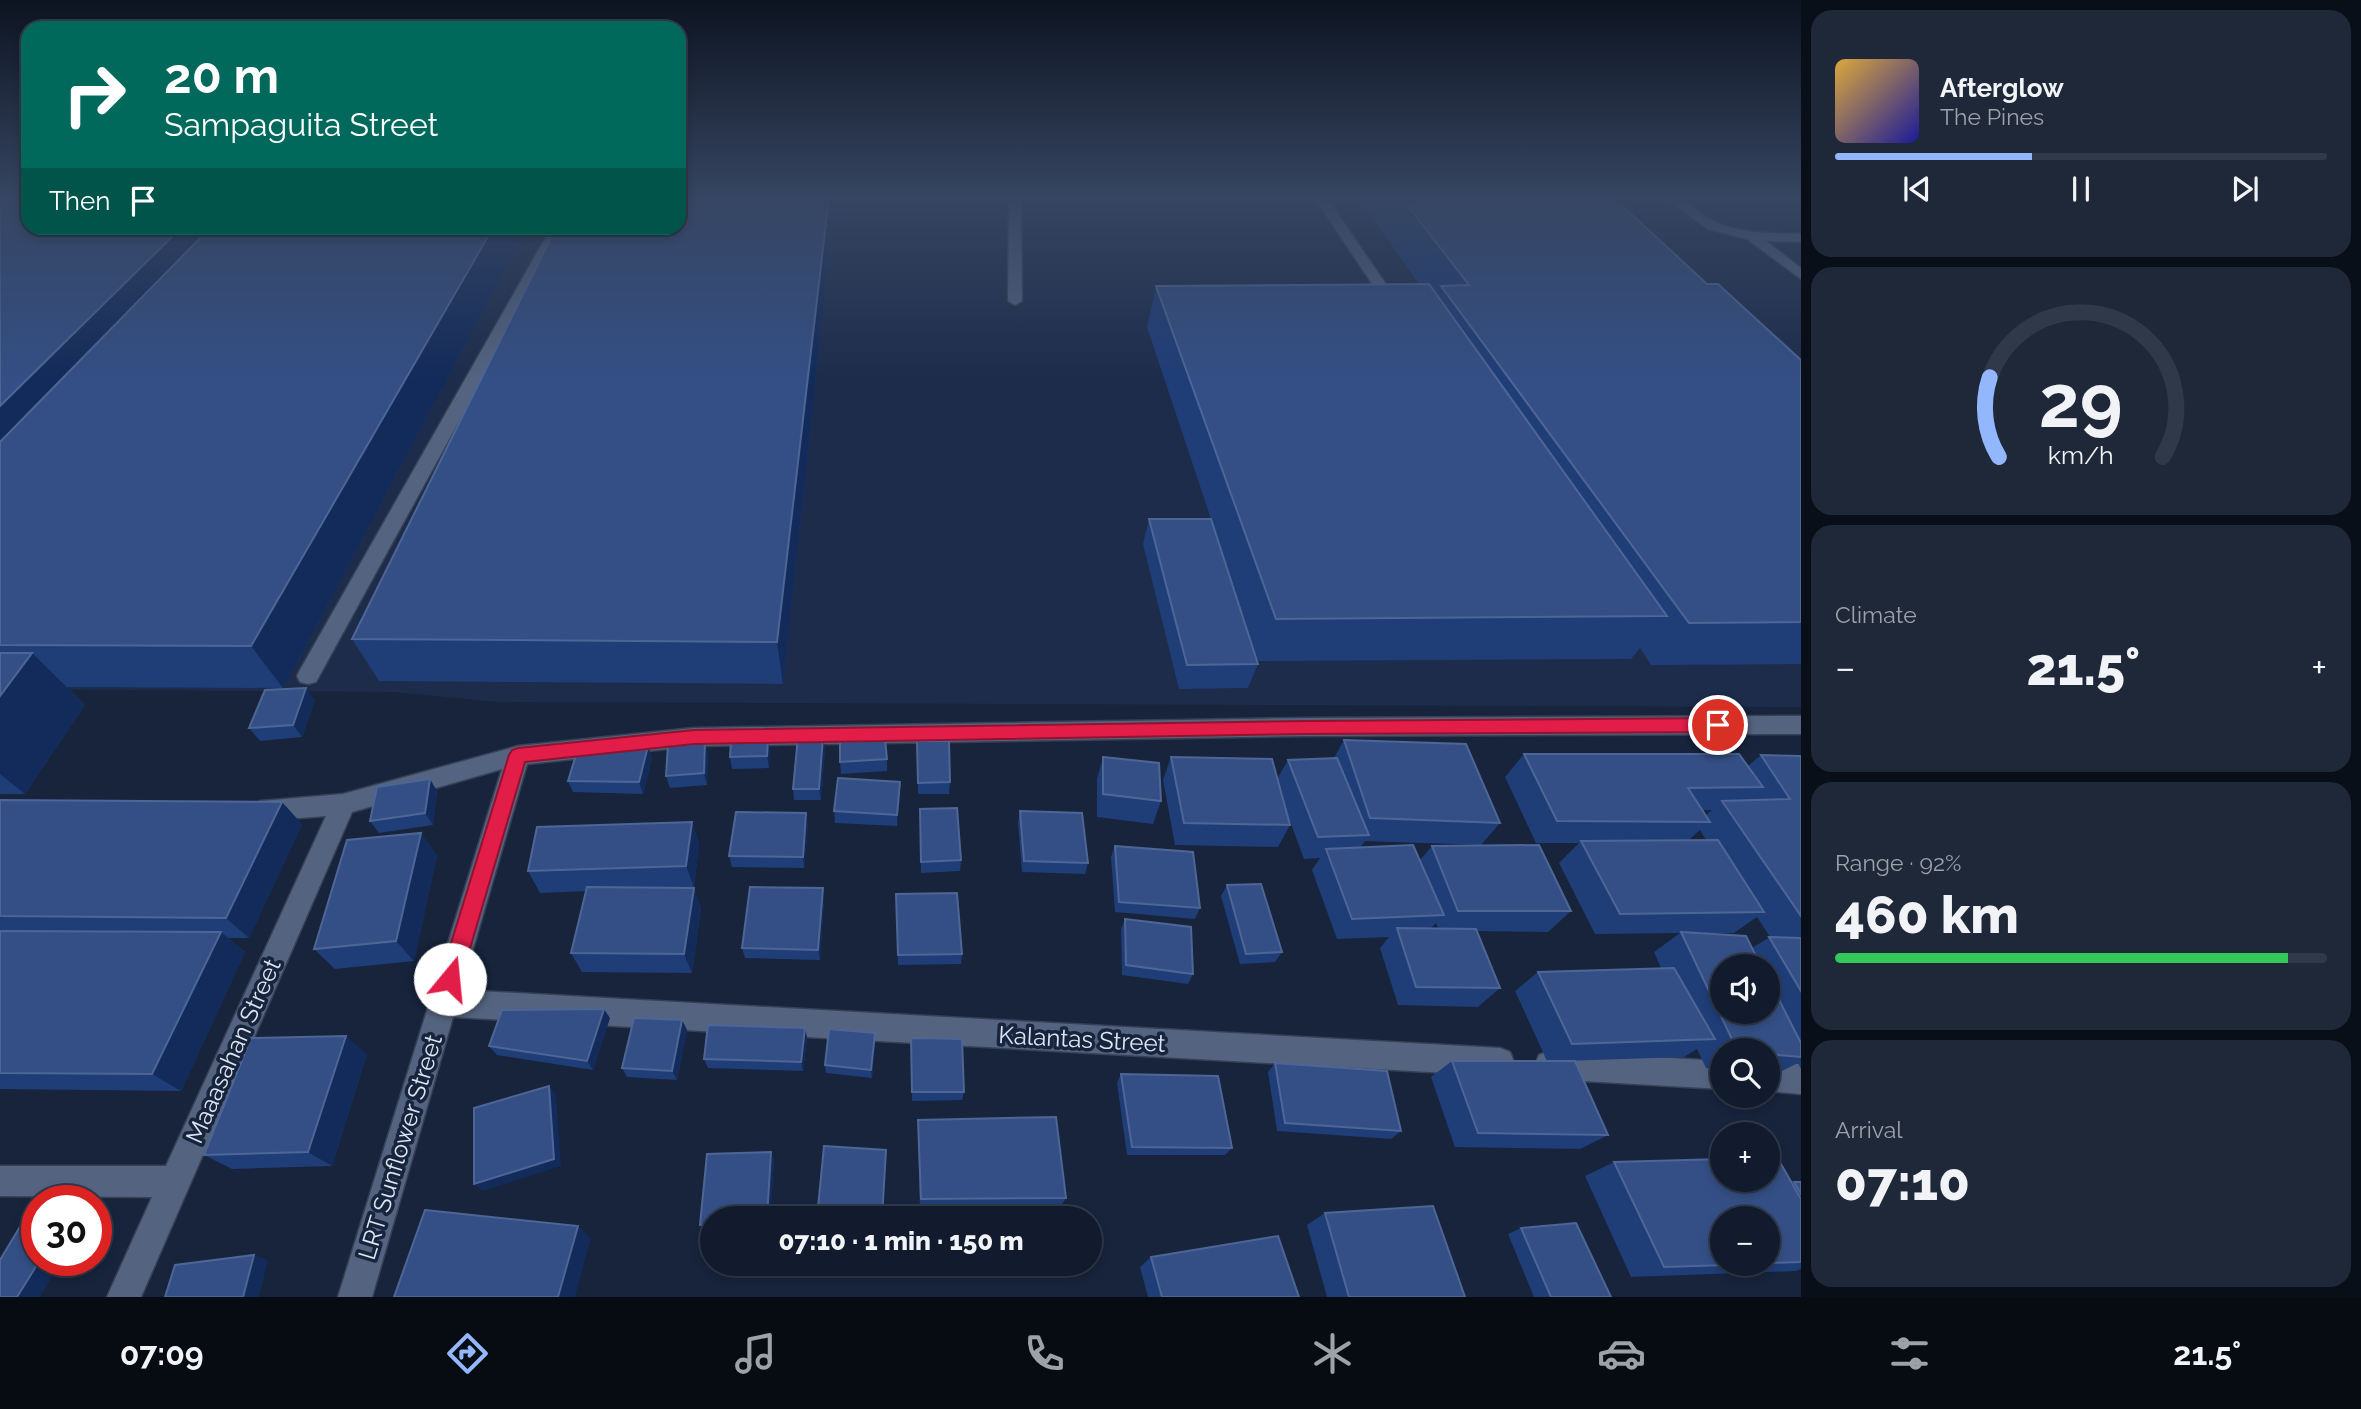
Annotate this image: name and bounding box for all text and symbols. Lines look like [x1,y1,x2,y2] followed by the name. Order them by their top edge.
[164,47,279,104] text: 20 m
[49,49,140,140] icon: right
[1940,73,2064,103] text: Afterglow
[1940,103,2044,130] text: The Pines
[164,106,438,143] text: Sampaguita Street
[1898,170,1936,208] icon: previous
[2062,170,2100,208] icon: pause
[2226,170,2264,208] icon: next
[124,182,162,220] icon: arrive
[49,186,110,216] text: Then
[2039,360,2123,445] text: 29
[2048,440,2114,470] text: km/h
[1835,601,1917,628] text: Climate
[2026,636,2140,697] text: 21.5°
[1835,645,1855,690] text: −
[2311,645,2327,690] text: +
[1688,695,1748,755] pin
[1699,706,1737,744] icon: arrive
[1835,849,1961,876] text: Range · 92%
[1835,884,2019,945] text: 460 km
[413,942,487,1016] position arrow
[179,954,287,1148] street label: Maaasahan Street
[1710,954,1780,1276] map controls
[1710,954,1780,1024] button: sound
[998,1020,1166,1058] street label: Kalantas Street
[352,1031,448,1263] street label: LRT Sunflower Street
[1710,1038,1780,1108] button: search
[1835,1116,1902,1143] text: Arrival
[1710,1122,1780,1192] button: +
[1835,1151,1970,1212] text: 07:10
[21,1185,112,1276] speed limit sign: 30
[1710,1206,1780,1276] button: −
[778,1226,1024,1256] text: 07:10 · 1 min · 150 m
[443,1329,492,1378] icon: directions
[731,1329,780,1378] icon: music
[1020,1329,1069,1378] icon: phone
[1308,1329,1357,1378] icon: climate
[1597,1329,1646,1378] icon: car
[1885,1329,1934,1378] icon: filters
[120,1335,204,1372] text: 07:09
[2173,1335,2241,1372] text: 21.5°

